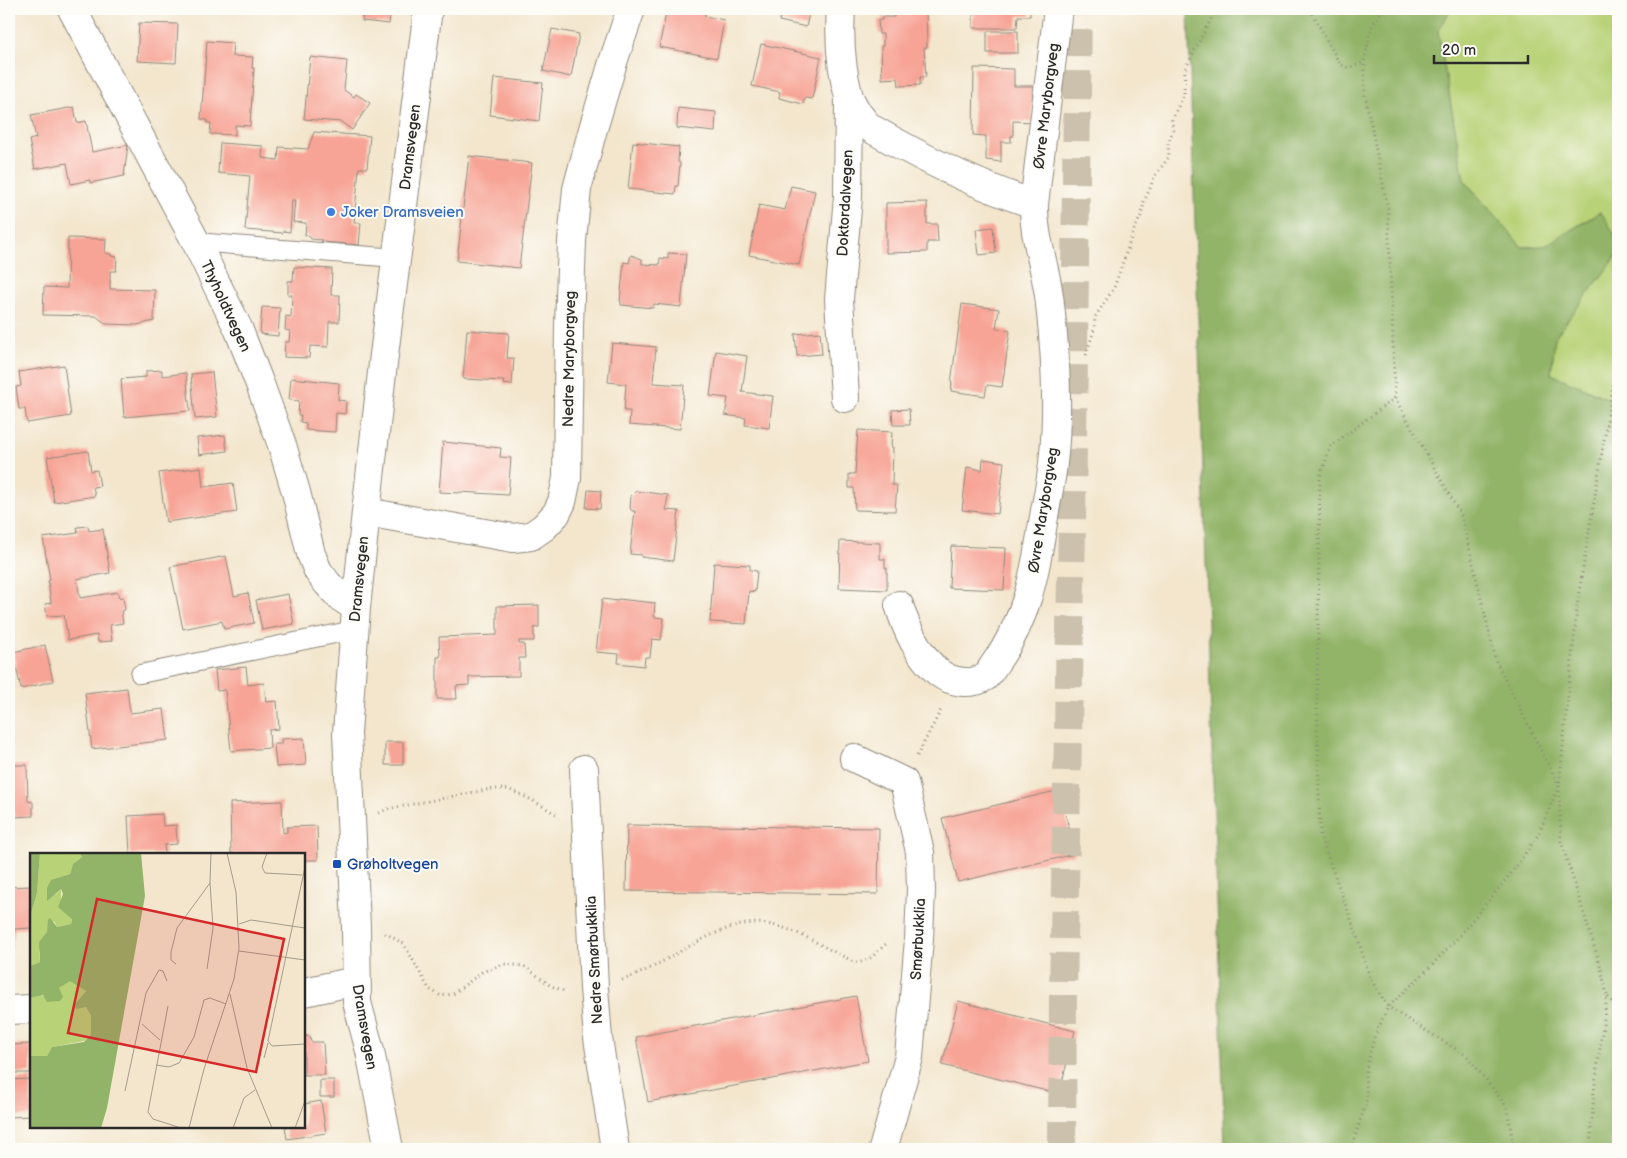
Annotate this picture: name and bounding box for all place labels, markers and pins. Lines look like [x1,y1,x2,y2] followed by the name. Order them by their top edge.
[341,203,464,222] place label: Joker Dramsveien
[325,206,337,218] marker: Joker Dramsveien
[347,855,439,874] place label: Grøholtvegen
[331,858,343,870] marker: Grøholtvegen

